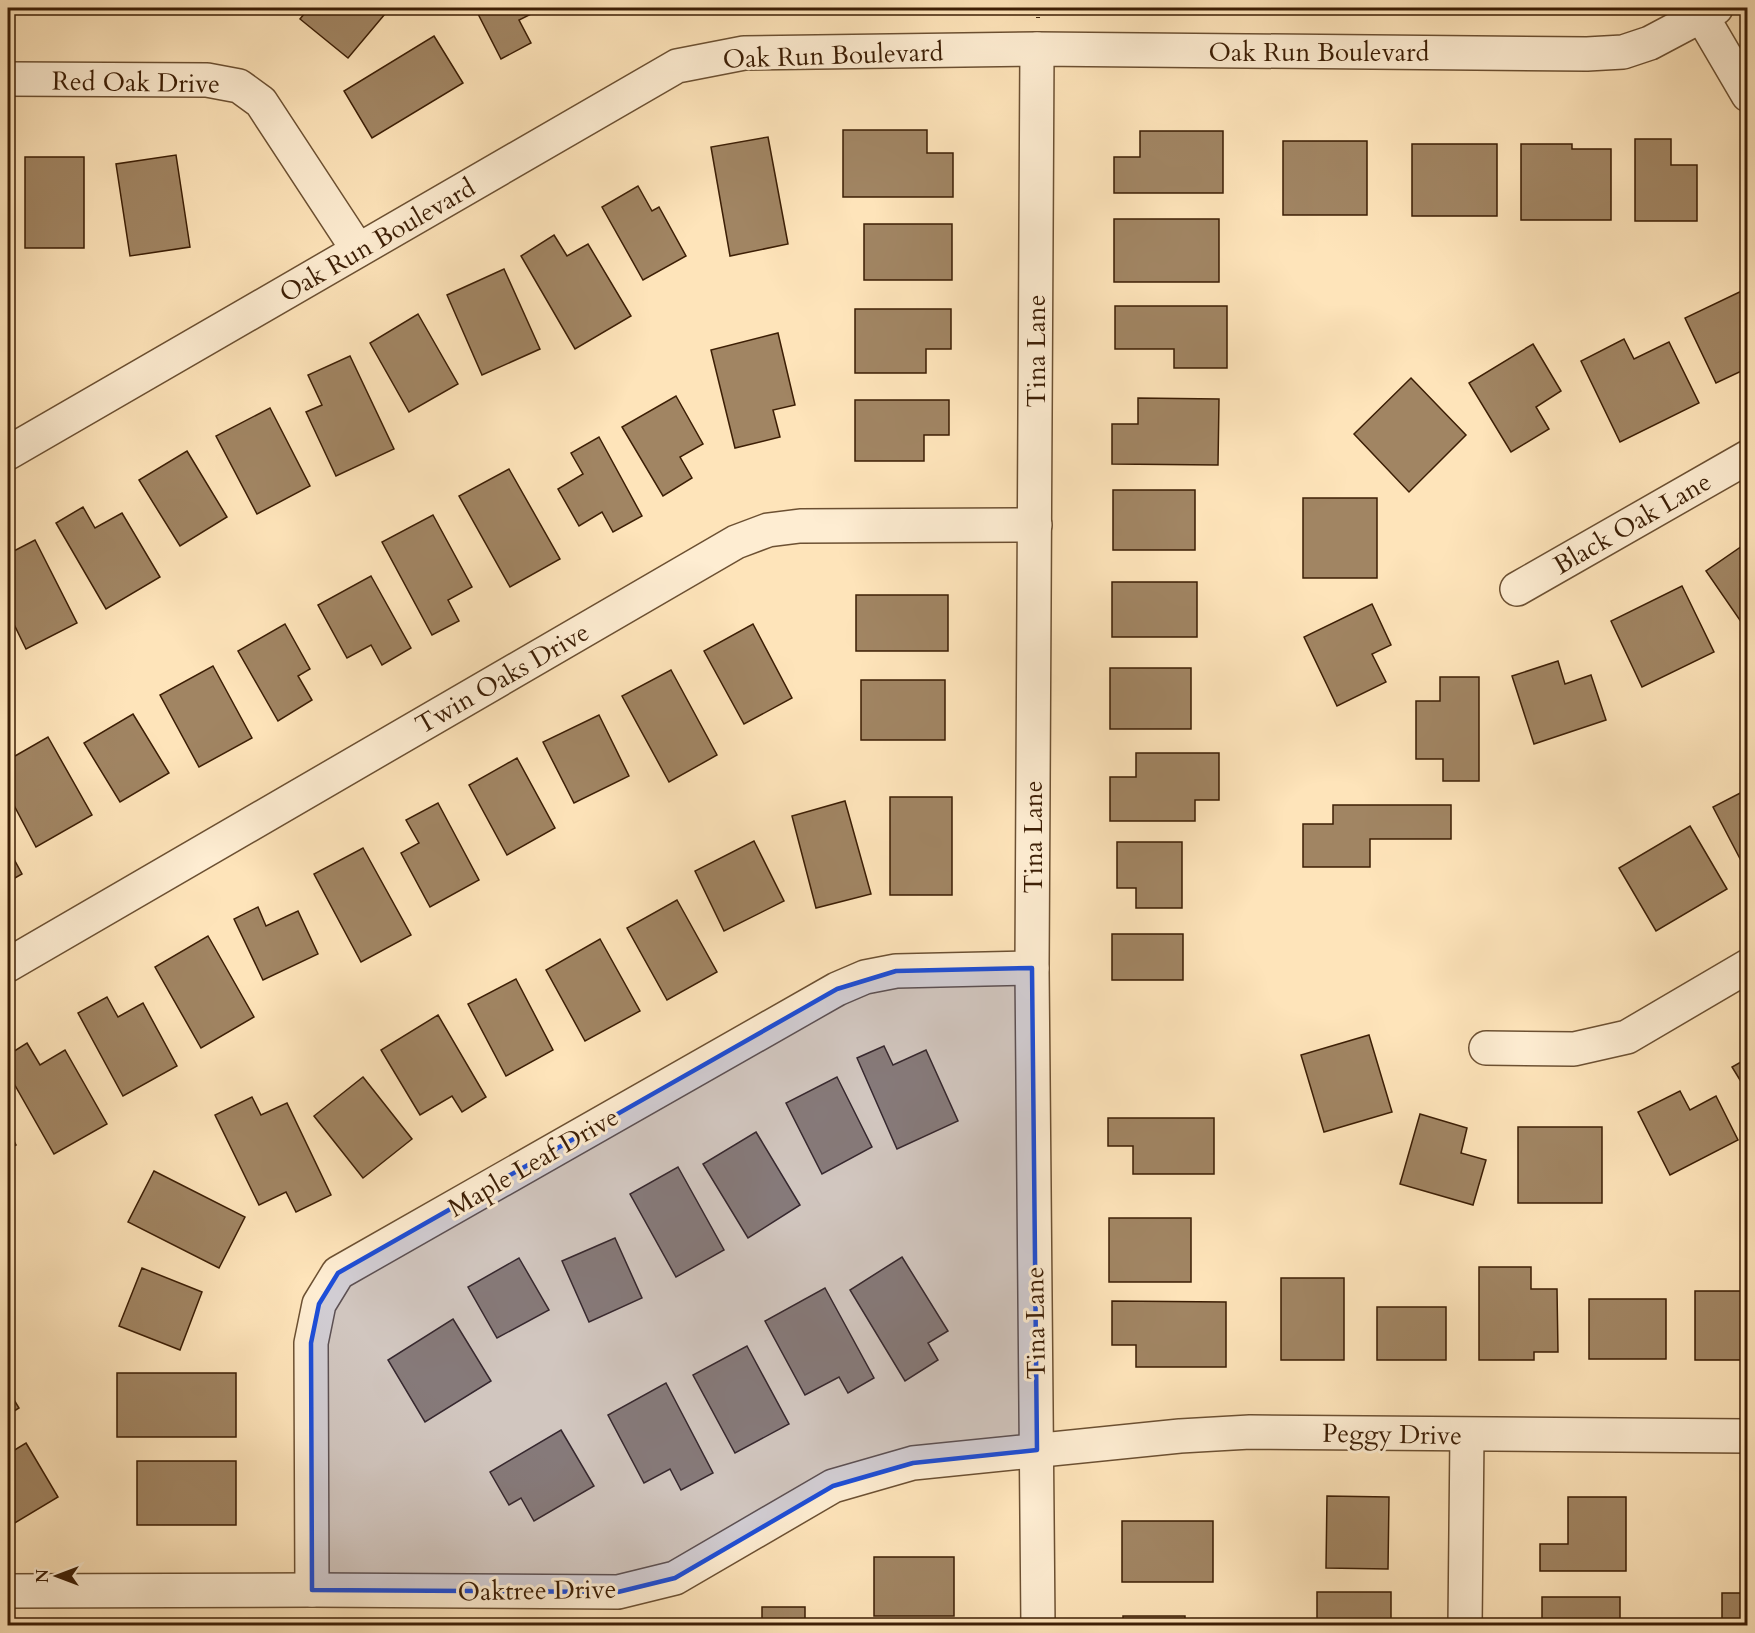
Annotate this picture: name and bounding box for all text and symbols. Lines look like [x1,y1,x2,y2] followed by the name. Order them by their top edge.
[722,34,944,77] street label: Oak Run Boulevard
[1209,35,1430,70] street label: Oak Run Boulevard
[52,64,220,101] street label: Red Oak Drive
[273,170,482,311] street label: Oak Run Boulevard
[1019,295,1054,407] street label: Tina Lane
[1547,464,1717,583] street label: Black Oak Lane
[409,614,596,742] street label: Twin Oaks Drive
[1016,781,1051,893] street label: Tina Lane
[442,1099,625,1225] street label: Maple Leaf Drive
[1017,1266,1054,1380] street label: Tina Lane
[1322,1416,1462,1453] street label: Peggy Drive
[27,1546,87,1606] north arrow
[32,1569,54,1583] text: N
[457,1572,617,1609] street label: Oaktree Drive

